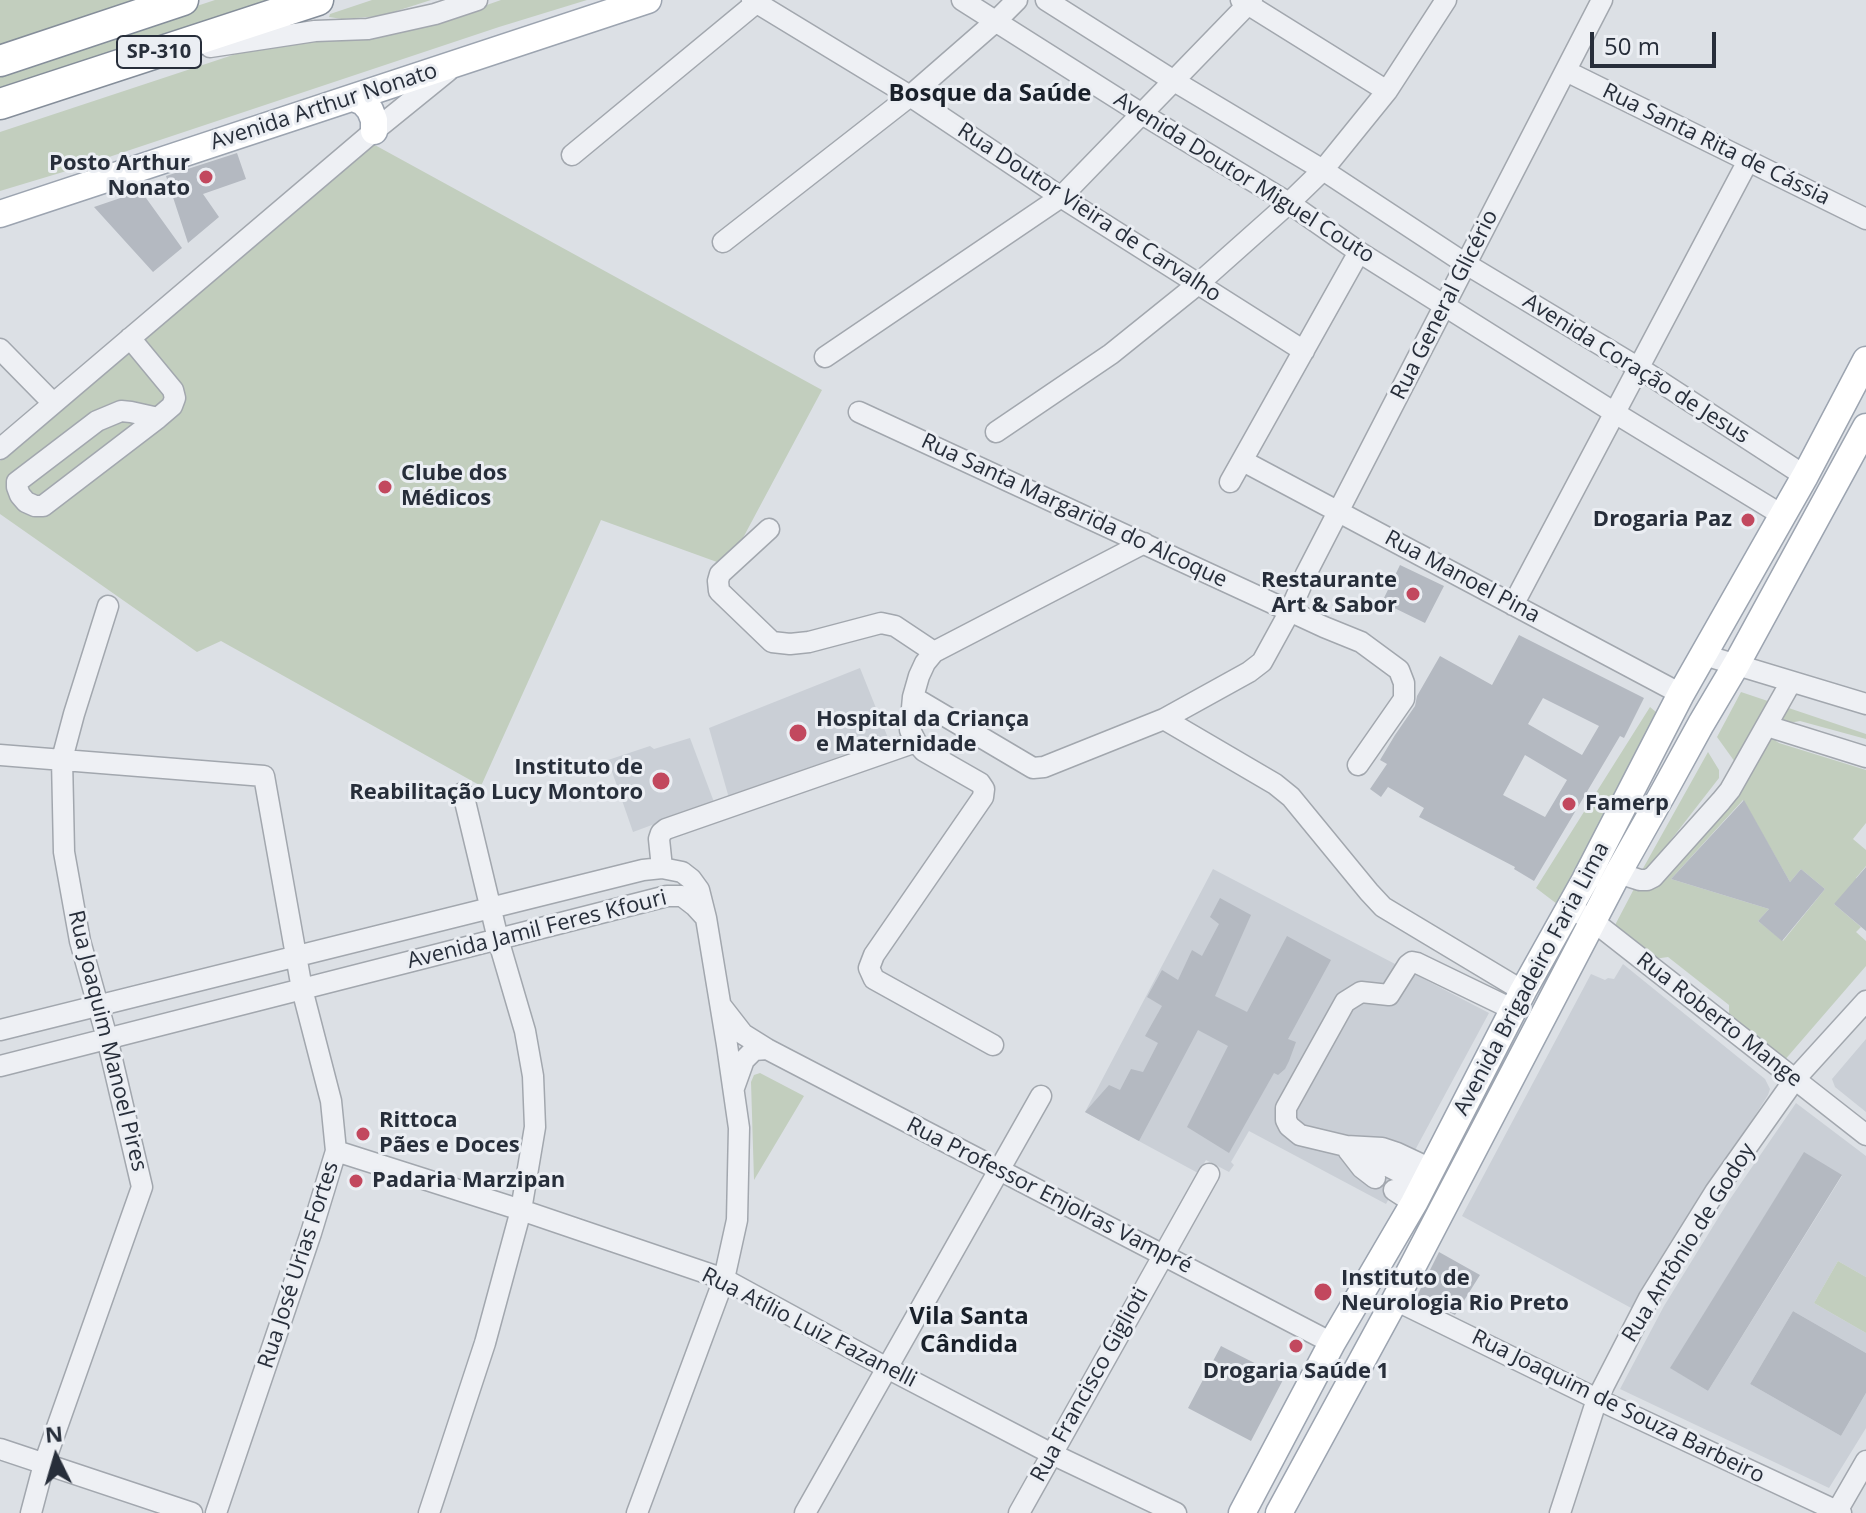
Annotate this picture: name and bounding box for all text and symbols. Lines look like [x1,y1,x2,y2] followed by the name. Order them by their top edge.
[1594,16,1720,66] scale bar
[1604,29,1660,62] text: 50 m
[117,36,201,68] road number: SP-310
[207,58,441,156] street label: Avenida Arthur Nonato
[1598,78,1834,212] street label: Rua Santa Rita de Cássia
[888,80,1092,108] district label: Bosque da Saúde
[1109,87,1379,269] street label: Avenida Doutor Miguel Couto
[952,118,1226,308] street label: Rua Doutor Vieira de Carvalho
[49,151,190,202] place label: Posto Arthur Nonato
[197,168,215,186] marker: Posto Arthur Nonato
[1386,206,1504,404] street label: Rua General Glicério
[1518,288,1754,450] street label: Avenida Coração de Jesus
[917,428,1231,594] street label: Rua Santa Margarida do Alcoque
[401,461,507,512] place label: Clube dos Médicos
[376,478,394,496] marker: Clube dos Médicos
[1593,507,1732,533] place label: Drogaria Paz
[1739,511,1757,529] marker: Drogaria Paz
[1380,525,1544,629] street label: Rua Manoel Pina
[1261,568,1397,620] place label: Restaurante Art & Sabor
[1404,585,1422,603] marker: Restaurante Art & Sabor
[816,707,1029,758] place label: Hospital da Criança e Maternidade
[787,722,809,744] marker: Hospital da Criança e Maternidade
[349,755,643,806] place label: Instituto de Reabilitação Lucy Montoro
[650,770,672,792] marker: Instituto de Reabilitação Lucy Montoro
[1585,791,1669,817] place label: Famerp
[1560,795,1578,813] marker: Famerp
[1449,838,1615,1120] street label: Avenida Brigadeiro Faria Lima
[405,885,669,975] street label: Avenida Jamil Feres Kfouri
[62,908,152,1174] street label: Rua Joaquim Manoel Pires
[1631,947,1807,1093] street label: Rua Roberto Mange
[379,1108,520,1160] place label: Rittoca Pães e Doces
[902,1112,1196,1280] street label: Rua Professor Enjolras Vampré
[354,1125,372,1143] marker: Rittoca Pães e Doces
[1617,1138,1761,1348] street label: Rua Antônio de Godoy
[253,1158,345,1372] street label: Rua José Urias Fortes
[372,1168,565,1194] place label: Padaria Marzipan
[347,1172,365,1190] marker: Padaria Marzipan
[697,1262,921,1394] street label: Rua Atílio Luiz Fazanelli
[1341,1266,1569,1318] place label: Instituto de Neurologia Rio Preto
[1312,1281,1334,1303] marker: Instituto de Neurologia Rio Preto
[1026,1283,1154,1487] street label: Rua Francisco Giglioti
[909,1303,1029,1359] district label: Vila Santa Cândida
[1467,1324,1769,1490] street label: Rua Joaquim de Souza Barbeiro
[1287,1337,1305,1355] marker: Drogaria Saúde 1
[1203,1359,1389,1385] place label: Drogaria Saúde 1
[16,1417,96,1497] north arrow
[44,1417,64,1449] text: N

